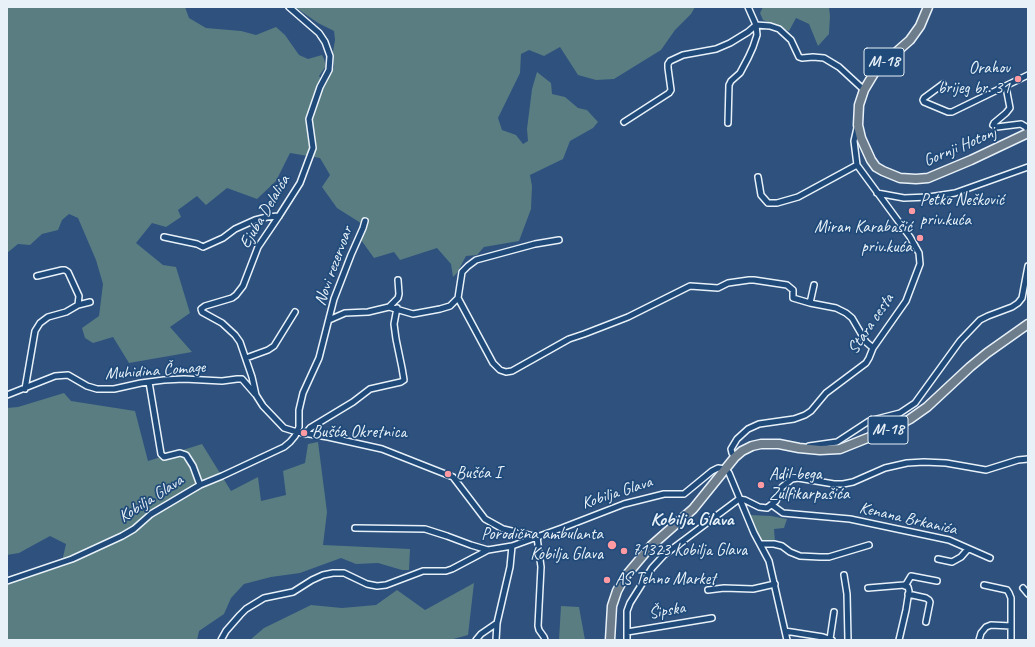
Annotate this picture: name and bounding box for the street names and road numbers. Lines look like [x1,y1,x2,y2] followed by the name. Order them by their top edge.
[864,48,904,76] road number: M-18
[921,123,999,171] street label: Gornji Hotonj
[235,172,295,252] street label: Ejuba Delalića
[310,224,358,308] street label: Novi rezervoar
[843,290,899,358] street label: Stara cesta
[104,357,206,385] street label: Muhidina Čomage
[868,416,908,444] road number: M-18
[115,471,187,527] street label: Kobilja Glava
[579,472,655,514] street label: Kobilja Glava
[857,498,959,540] street label: Kenana Brkanića
[647,598,687,624] street label: Šipska

